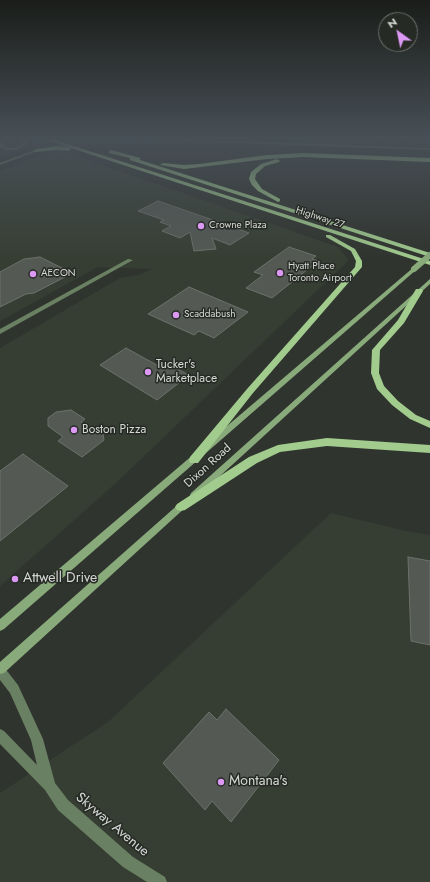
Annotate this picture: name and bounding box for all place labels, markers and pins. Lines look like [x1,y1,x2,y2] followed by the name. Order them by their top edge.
[209,220,267,232] place label: Crowne Plaza
[196,221,206,231] marker: Crowne Plaza
[288,261,352,284] place label: Hyatt Place Toronto Airport
[41,268,76,280] place label: AECON
[275,268,285,278] marker: Hyatt Place Toronto Airport
[28,269,38,279] marker: AECON
[184,309,236,321] place label: Scaddabush
[171,310,181,320] marker: Scaddabush
[156,358,217,386] place label: Tucker's Marketplace
[143,367,153,377] marker: Tucker's Marketplace
[82,423,146,437] place label: Boston Pizza
[69,425,79,435] marker: Boston Pizza
[23,571,97,587] place label: Attwell Drive
[10,574,20,584] marker: Attwell Drive
[229,774,287,790] place label: Montana's
[216,777,226,787] marker: Montana's

